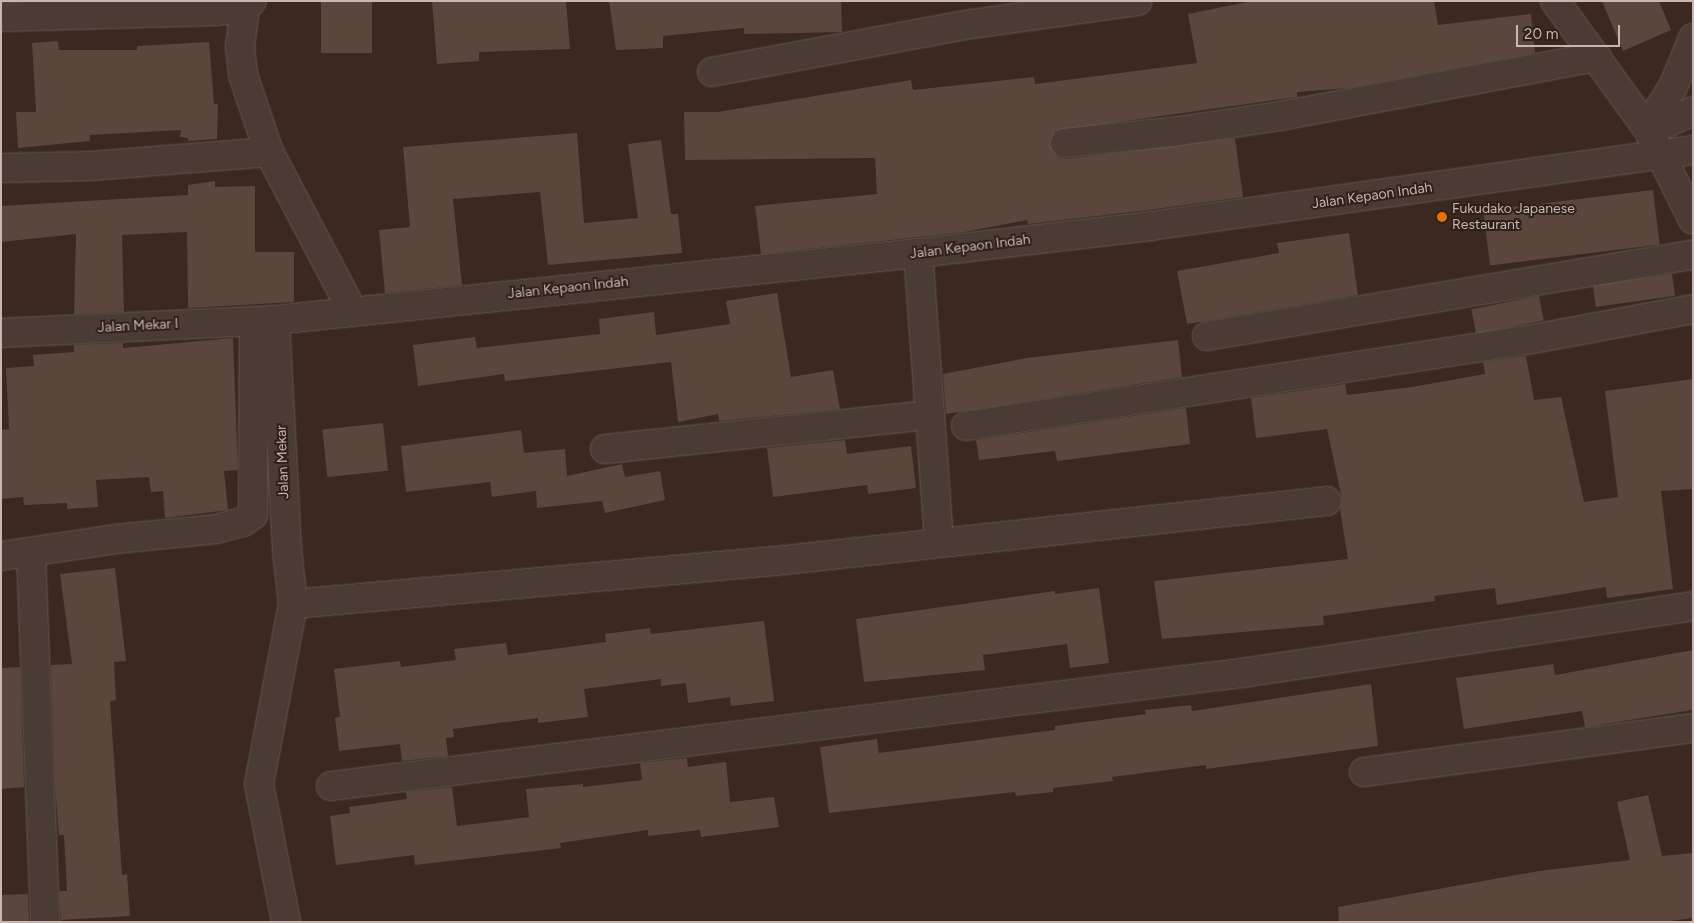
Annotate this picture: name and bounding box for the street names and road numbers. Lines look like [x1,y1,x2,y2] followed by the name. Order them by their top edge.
[1311,179,1433,213] street label: Jalan Kepaon Indah
[909,231,1031,263] street label: Jalan Kepaon Indah
[507,273,629,303] street label: Jalan Kepaon Indah
[97,315,179,337] street label: Jalan Mekar I
[273,425,293,499] street label: Jalan Mekar

